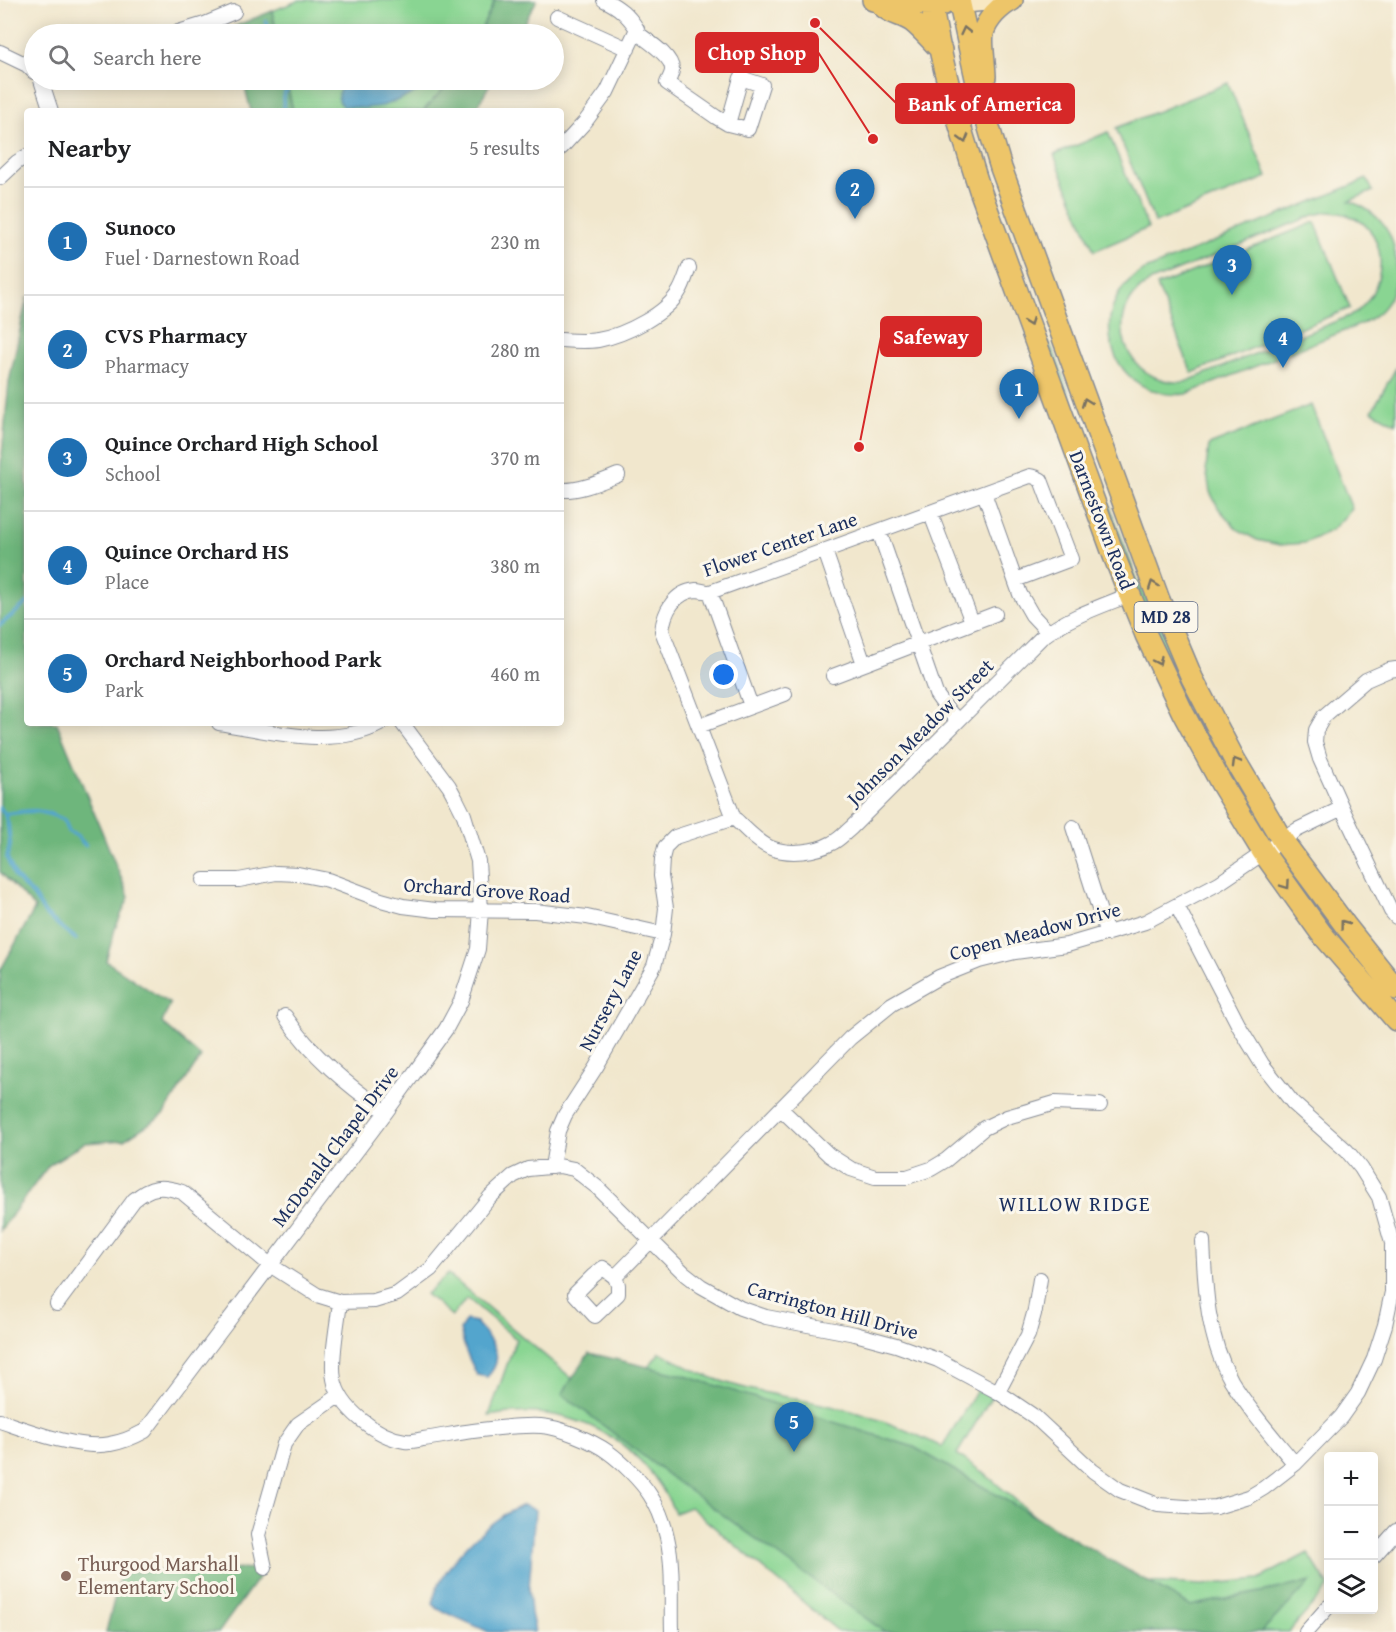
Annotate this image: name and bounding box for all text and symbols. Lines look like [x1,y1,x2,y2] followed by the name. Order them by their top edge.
[24,24,564,90] search box
[959,26,972,36] one-way arrow
[696,33,818,72] callout: Chop Shop
[708,37,806,68] text: Chop Shop
[45,41,78,74] icon: search
[93,41,202,73] text: Search here
[896,84,1074,123] callout: Bank of America
[908,88,1062,119] text: Bank of America
[48,128,131,167] text: Nearby
[469,133,540,162] text: 5 results
[956,134,969,144] one-way arrow
[836,170,874,219] pin: 2
[105,211,176,243] text: Sunoco
[62,227,73,256] text: 1
[490,227,540,256] text: 230 m
[105,243,300,272] text: Fuel · Darnestown Road
[1212,246,1252,295] pin: 3
[881,317,981,356] callout: Safeway
[1021,317,1034,327] one-way arrow
[1264,318,1302,368] pin: 4
[105,319,247,351] text: CVS Pharmacy
[893,321,969,352] text: Safeway
[62,335,73,364] text: 2
[490,335,540,364] text: 280 m
[105,351,189,380] text: Pharmacy
[1000,370,1038,419] pin: 1
[1081,397,1094,408] one-way arrow
[105,427,378,459] text: Quince Orchard High School
[62,443,73,472] text: 3
[490,443,540,472] text: 370 m
[1063,446,1142,594] street label: Darnestown Road
[105,459,161,488] text: School
[699,504,861,584] street label: Flower Center Lane
[105,535,289,567] text: Quince Orchard HS
[62,551,73,580] text: 4
[490,551,540,580] text: 380 m
[105,567,149,596] text: Place
[1148,580,1161,591] one-way arrow
[1134,602,1198,632] road number: MD 28
[105,643,381,675] text: Orchard Neighborhood Park
[837,651,1000,814] street label: Johnson Meadow Street
[1151,655,1163,666] one-way arrow
[62,659,73,688] text: 5
[490,659,540,688] text: 460 m
[709,660,738,689] your location
[105,675,144,704] text: Park
[1231,758,1243,768] one-way arrow
[403,869,572,910] street label: Orchard Grove Road
[1279,879,1290,890] one-way arrow
[946,894,1124,967] street label: Copen Meadow Drive
[1340,919,1351,930] one-way arrow
[570,944,649,1056] street label: Nursery Lane
[264,1059,405,1233] street label: McDonald Chapel Drive
[999,1188,1151,1219] district label: WILLOW RIDGE
[744,1273,922,1346] street label: Carrington Hill Drive
[774,1402,814,1452] pin: 5
[1324,1452,1378,1614] map controls
[1324,1452,1378,1506] button: +
[1324,1506,1378,1560] button: −
[78,1549,239,1601] place label: Thurgood Marshall Elementary School
[1324,1560,1378,1614] button: layers
[59,1569,73,1583] marker: Thurgood Marshall Elementary School

